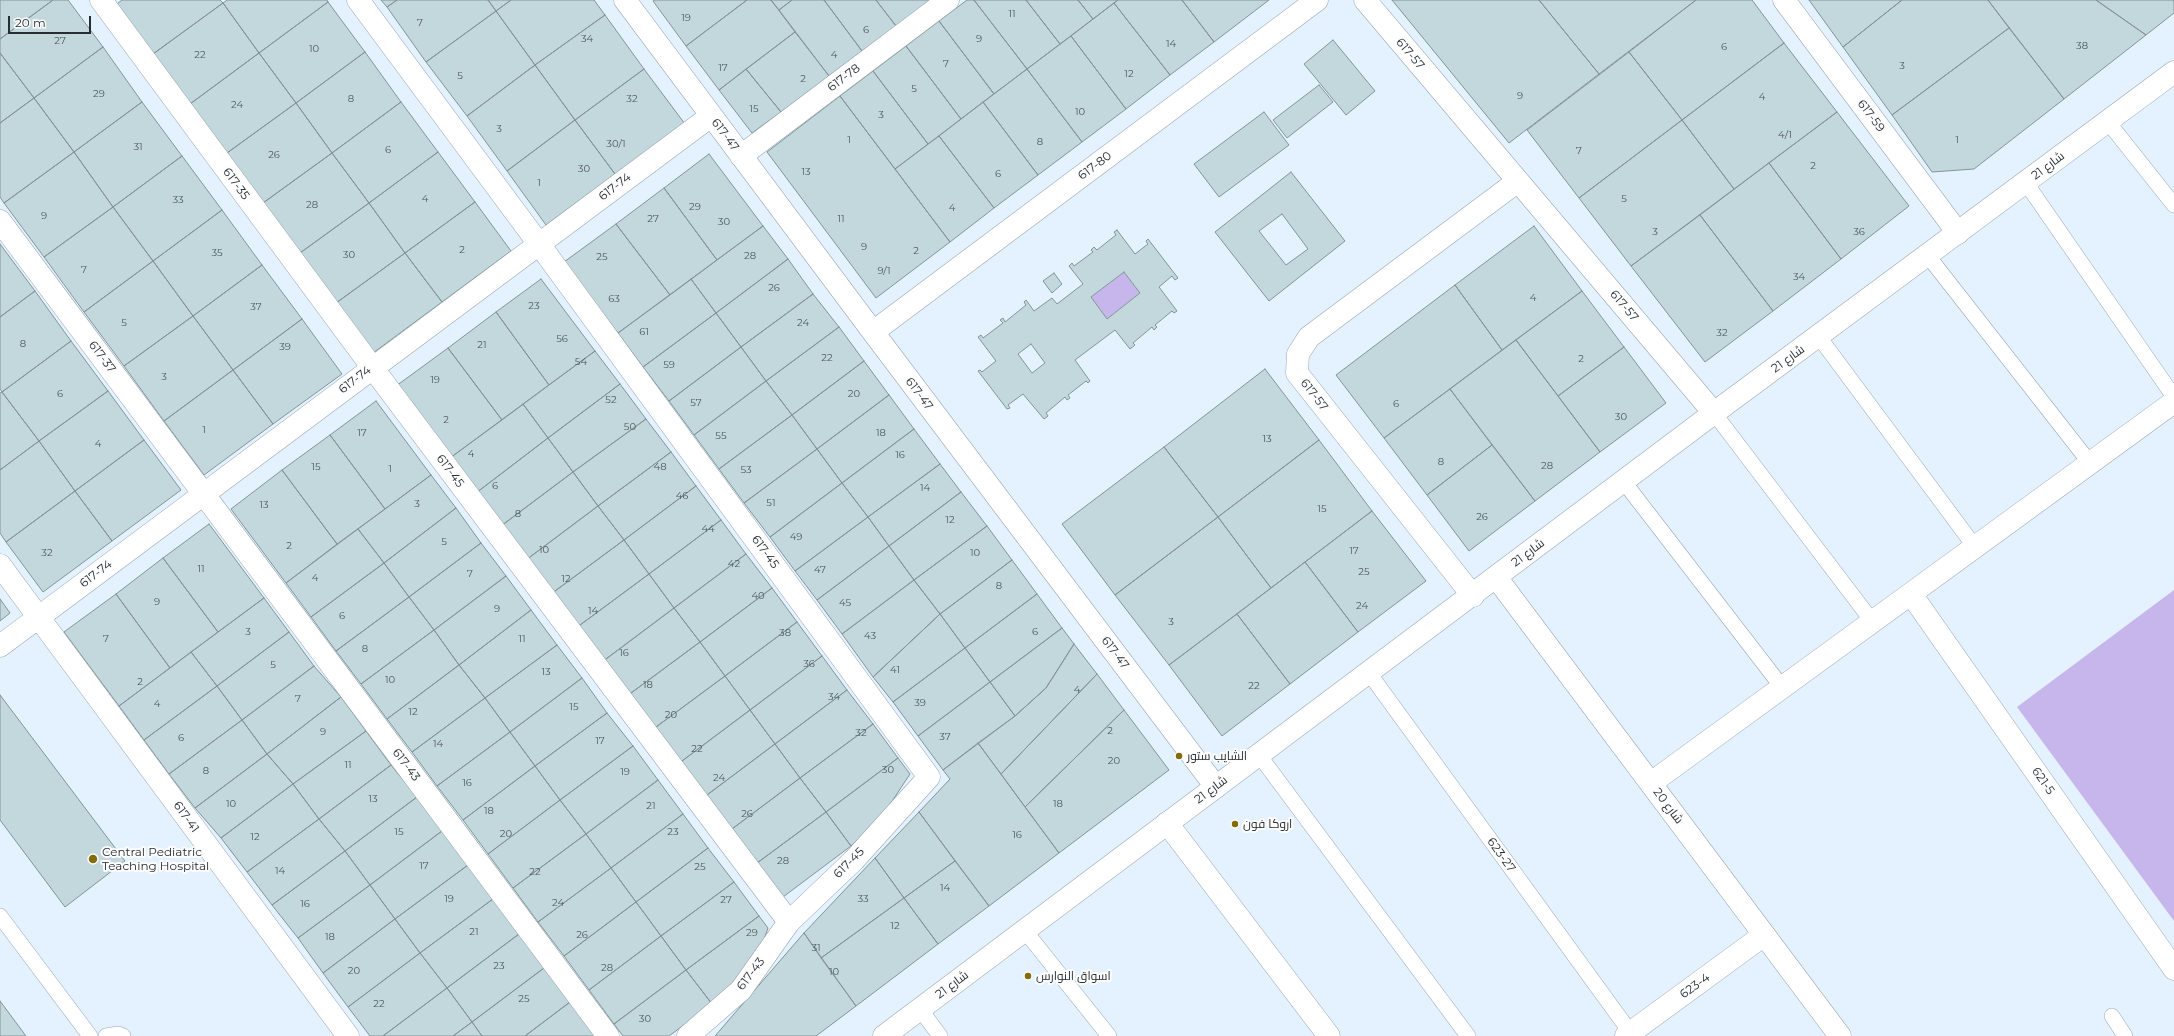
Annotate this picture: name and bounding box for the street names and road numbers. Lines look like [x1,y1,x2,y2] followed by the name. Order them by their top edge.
[1393,35,1427,73] street label: 617-57
[825,61,863,95] street label: 617-78
[1854,97,1888,135] street label: 617-59
[708,116,742,154] street label: 617-47
[1075,149,1115,183] street label: 617-80
[2029,149,2067,183] street label: شارع 21
[220,165,252,203] street label: 617-35
[596,170,634,204] street label: 617-74
[1607,287,1641,325] street label: 617-57
[85,338,119,376] street label: 617-37
[1769,342,1807,376] street label: شارع 21
[336,363,374,397] street label: 617-74
[902,375,936,413] street label: 617-47
[1297,376,1331,414] street label: 617-57
[433,452,467,490] street label: 617-45
[748,533,782,571] street label: 617-45
[1509,536,1547,570] street label: شارع 21
[77,557,115,591] street label: 617-74
[1098,634,1132,672] street label: 617-47
[389,746,423,784] street label: 617-43
[2029,765,2057,797] street label: 621-5
[1192,773,1230,807] street label: شارع 21
[1650,785,1686,827] street label: شارع 20
[170,799,202,835] street label: 617-41
[1484,835,1518,875] street label: 623-27
[831,845,867,881] street label: 617-45
[734,955,768,993] street label: 617-43
[933,968,971,1002] street label: شارع 21
[1677,970,1713,1002] street label: 623-4

